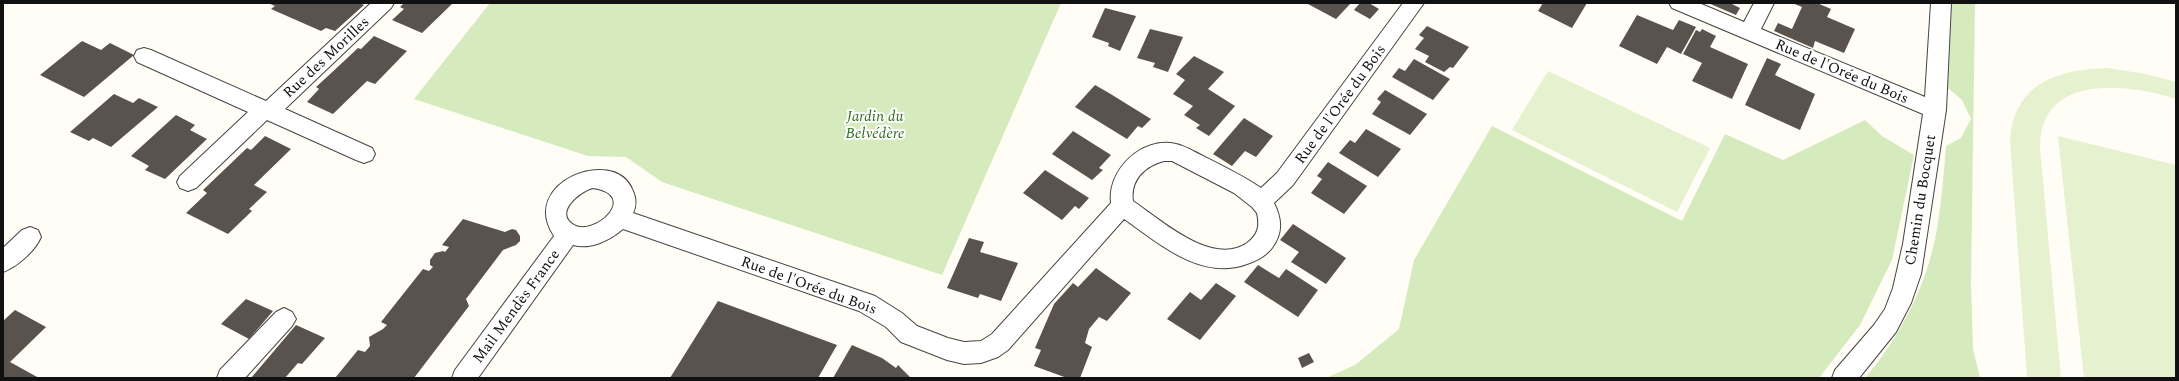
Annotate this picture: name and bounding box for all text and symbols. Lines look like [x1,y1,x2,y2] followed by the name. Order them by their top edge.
[278,11,375,104] street label: Rue des Morilles
[1771,33,1912,110] street label: Rue de l'Orée du Bois
[1289,40,1392,169] street label: Rue de l'Orée du Bois
[845,105,905,145] park label: Jardin du Belvédère
[1899,133,1942,267] street label: Chemin du Bocquet
[467,244,566,368] street label: Mail Mendès France
[738,250,880,321] street label: Rue de l'Orée du Bois

